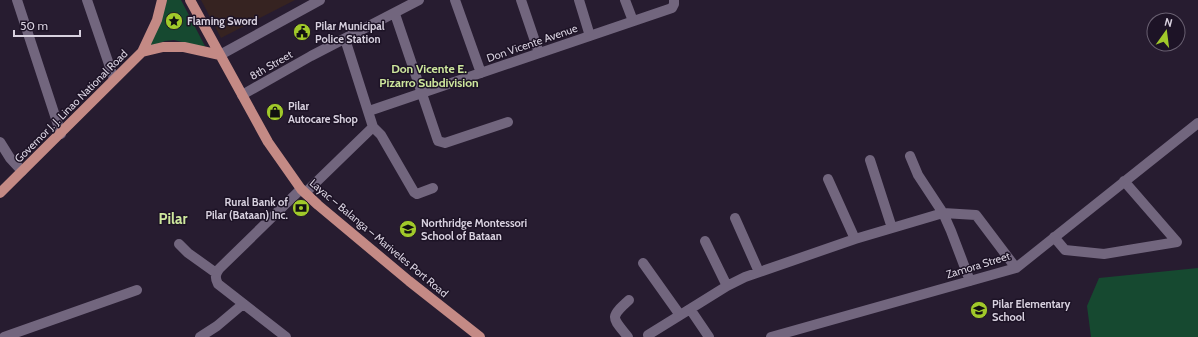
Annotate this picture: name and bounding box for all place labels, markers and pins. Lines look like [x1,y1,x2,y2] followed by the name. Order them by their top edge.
[164,11,184,31] place icon: Flaming Sword
[187,14,258,28] place label: Flaming Sword
[315,19,385,46] place label: Pilar Municipal Police Station
[292,22,312,42] public building icon: Pilar Municipal Police Station
[288,99,358,126] place label: Pilar Autocare Shop
[265,102,285,122] shop icon: Pilar Autocare Shop
[205,195,288,222] place label: Rural Bank of Pilar (Bataan) Inc.
[291,198,311,218] bank icon: Rural Bank of Pilar (Bataan) Inc.
[421,216,527,243] place label: Northridge Montessori School of Bataan
[398,219,418,239] school or university icon: Northridge Montessori School of Bataan
[992,297,1070,324] place label: Pilar Elementary School
[969,300,989,320] school or university icon: Pilar Elementary School

